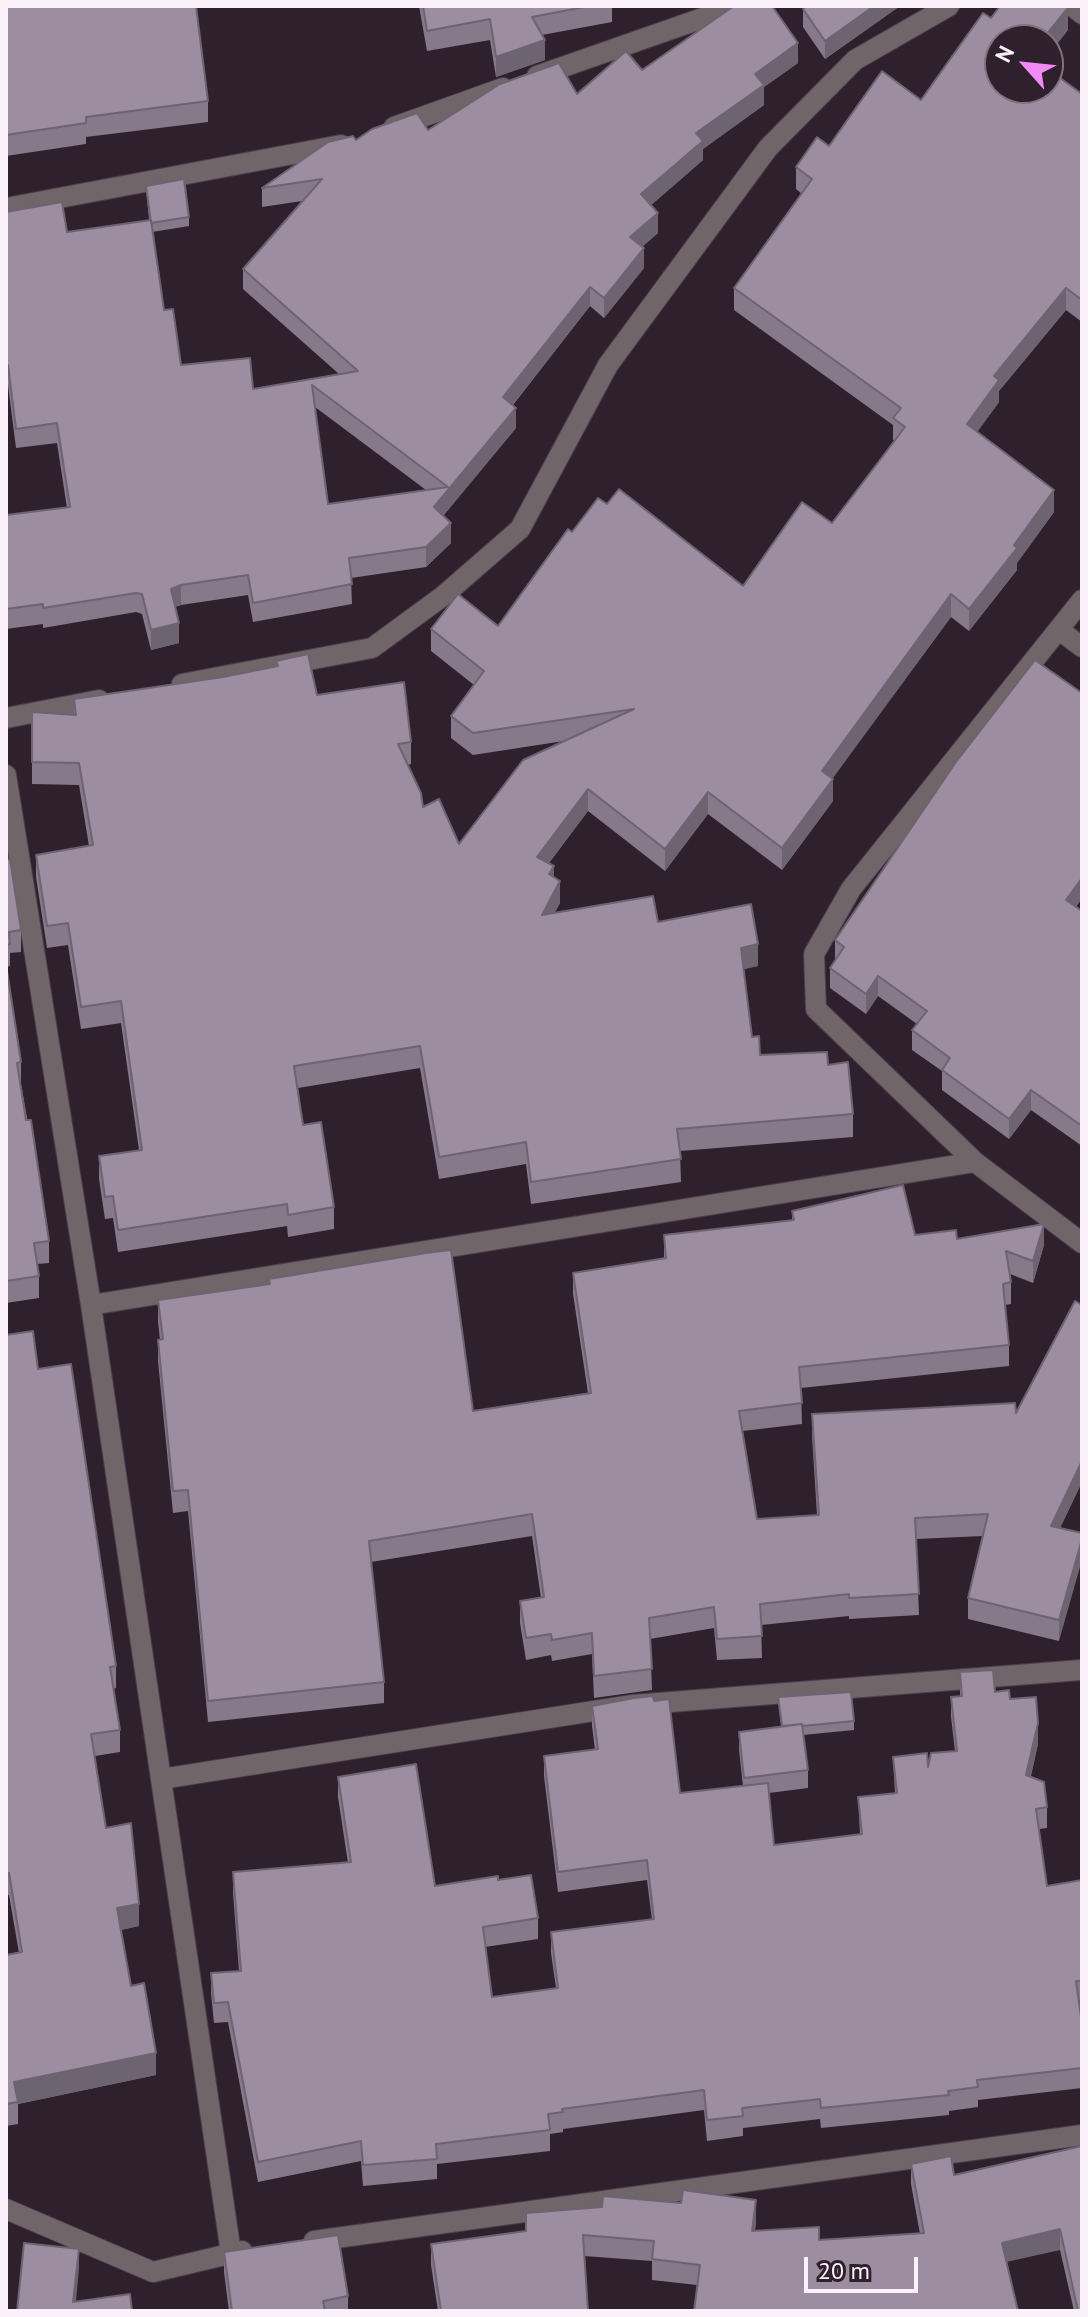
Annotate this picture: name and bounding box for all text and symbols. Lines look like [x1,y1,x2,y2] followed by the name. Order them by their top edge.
[984,24,1064,104] north arrow
[989,41,1020,67] text: N
[808,2241,922,2291] scale bar
[818,2255,870,2286] text: 20 m

